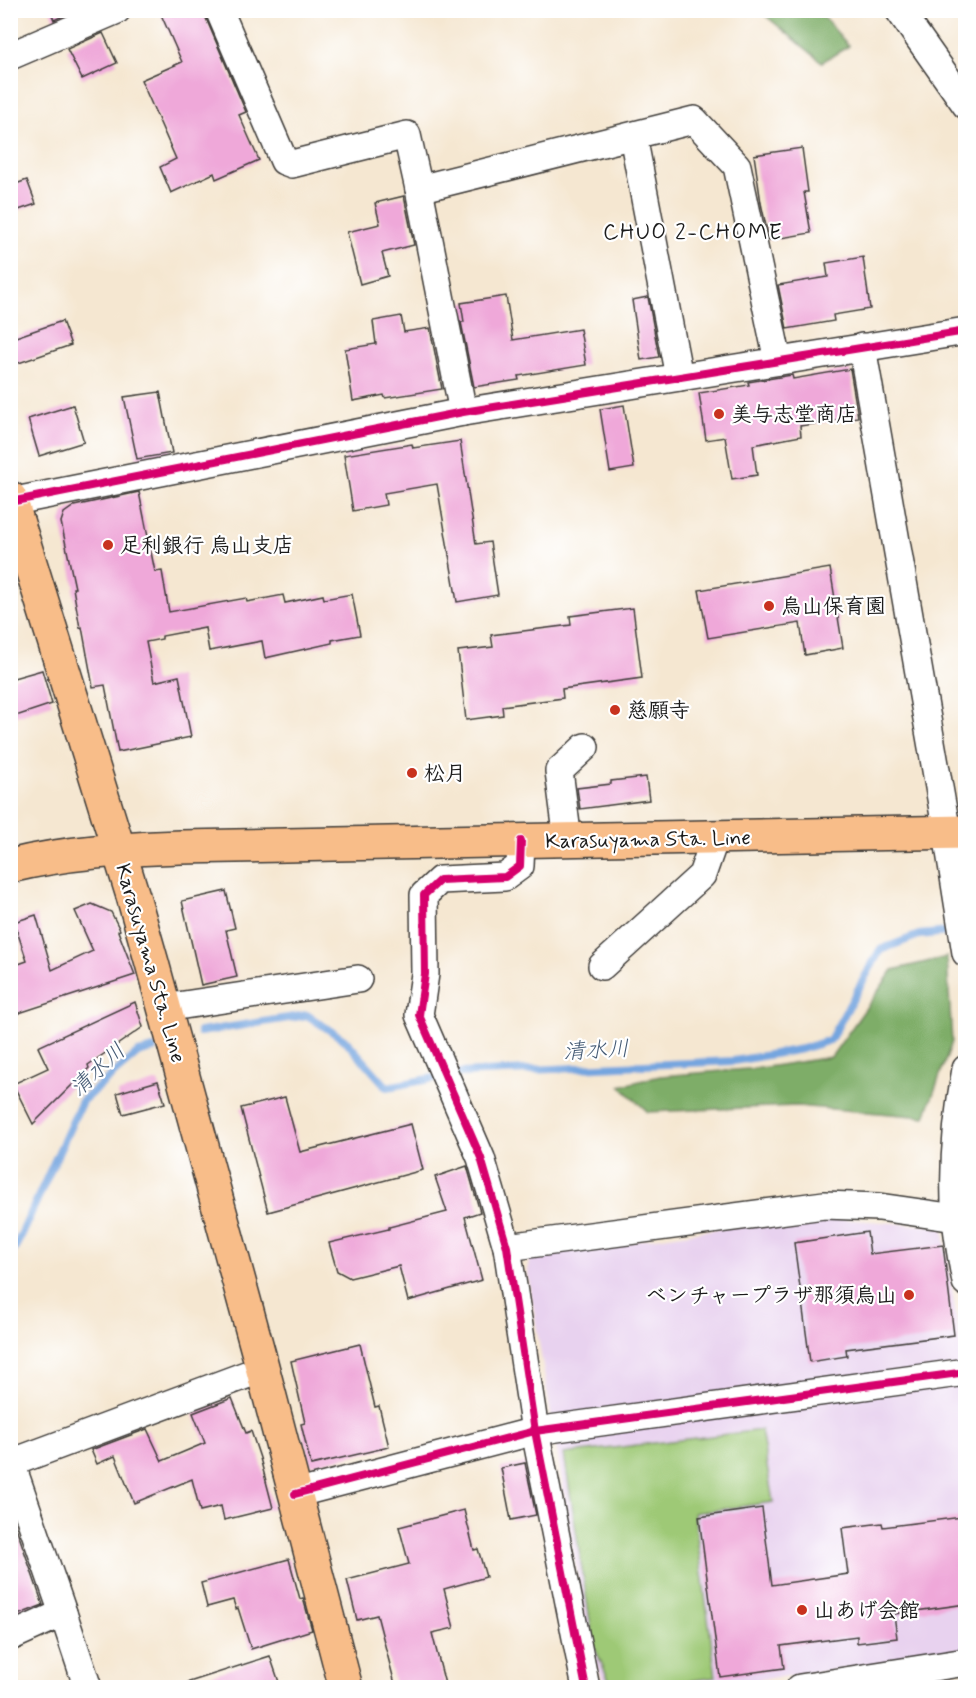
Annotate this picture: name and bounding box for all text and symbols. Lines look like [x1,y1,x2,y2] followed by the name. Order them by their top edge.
[603,219,783,247] district label: CHUO 2-CHOME
[731,401,857,429] place label: 美与志堂商店
[712,407,726,421] marker: 美与志堂商店
[120,532,294,560] place label: 足利銀行 烏山支店
[101,538,115,552] marker: 足利銀行 烏山支店
[781,593,886,621] place label: 烏山保育園
[762,599,776,613] marker: 烏山保育園
[627,697,690,725] place label: 慈願寺
[608,703,622,717] marker: 慈願寺
[424,760,466,788] place label: 松月
[405,766,419,780] marker: 松月
[545,824,751,856] street label: Karasuyama Sta. Line
[108,861,192,1066] street label: Karasuyama Sta. Line
[562,1035,630,1067] water label: 清水川
[65,1038,132,1103] water label: 清水川
[646,1282,897,1310] place label: ベンチャープラザ那須烏山
[902,1288,916,1302] marker: ベンチャープラザ那須烏山
[814,1597,920,1625] place label: 山あげ会館
[795,1603,809,1617] marker: 山あげ会館

